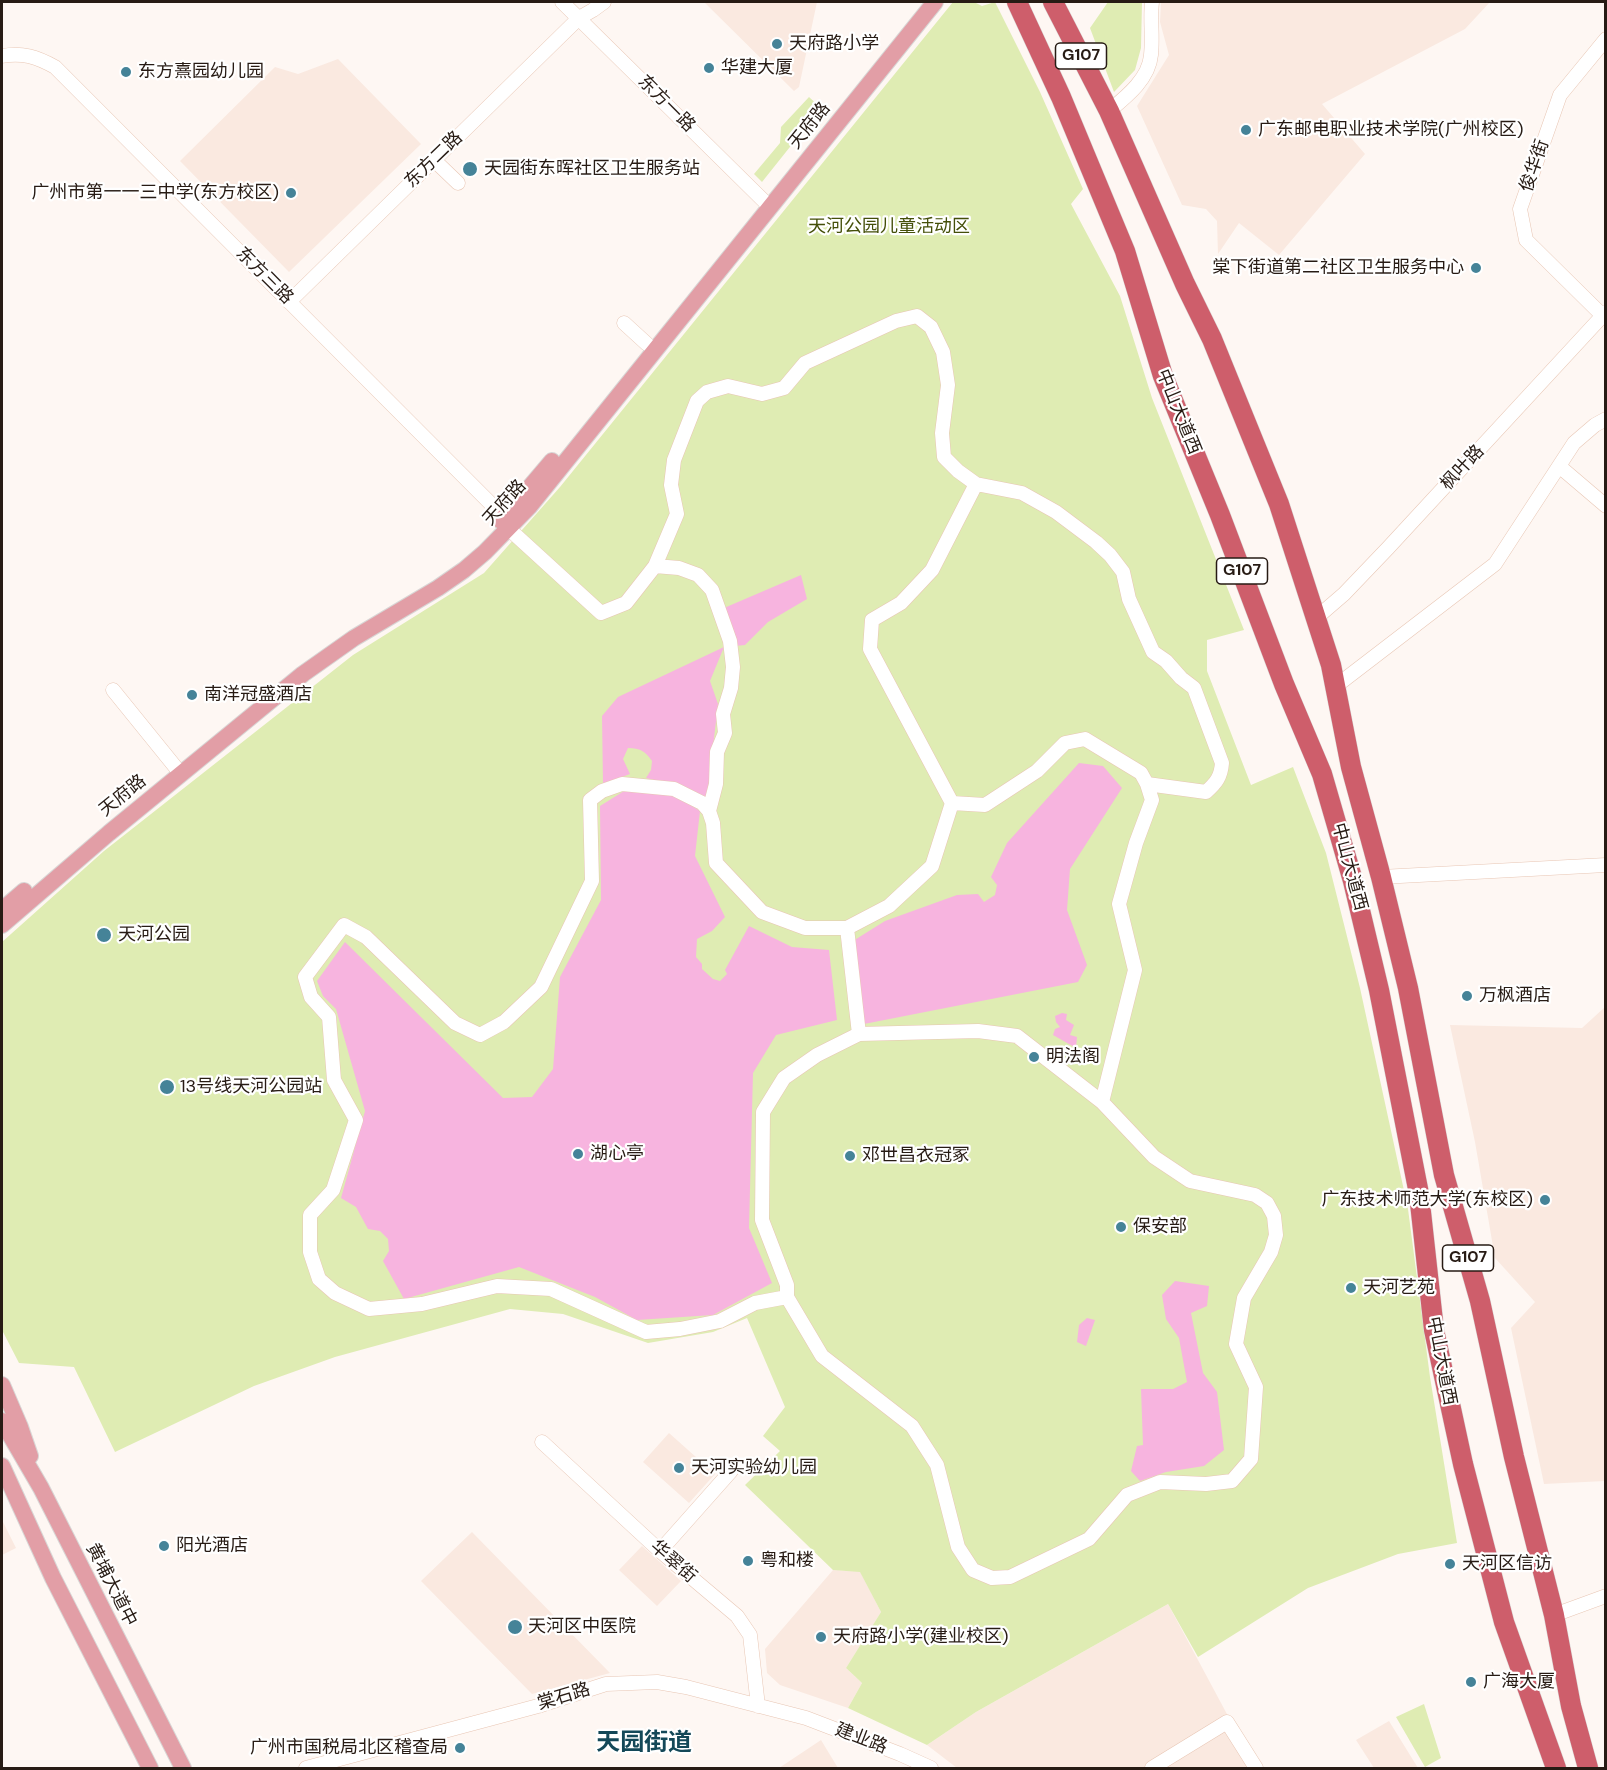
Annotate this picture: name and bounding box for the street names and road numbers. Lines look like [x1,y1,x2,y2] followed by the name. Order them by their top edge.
[1056,43,1106,69] road number: G107
[633,71,699,137] street label: 东方一路
[785,98,835,154] street label: 天府路
[401,127,467,193] street label: 东方二路
[1516,137,1554,195] street label: 俊华街
[231,243,297,309] street label: 东方三路
[1151,366,1205,458] street label: 中山大道西
[1437,441,1489,495] street label: 枫叶路
[479,476,531,530] street label: 天府路
[1216,558,1268,584] road number: G107
[95,771,151,821] street label: 天府路
[1327,821,1371,913] street label: 中山大道西
[1442,1245,1494,1271] road number: G107
[1422,1315,1460,1407] street label: 中山大道西
[646,1536,700,1588] street label: 华翠街
[81,1540,141,1630] street label: 黄埔大道中
[535,1679,593,1715] street label: 棠石路
[832,1719,890,1759] street label: 建业路

